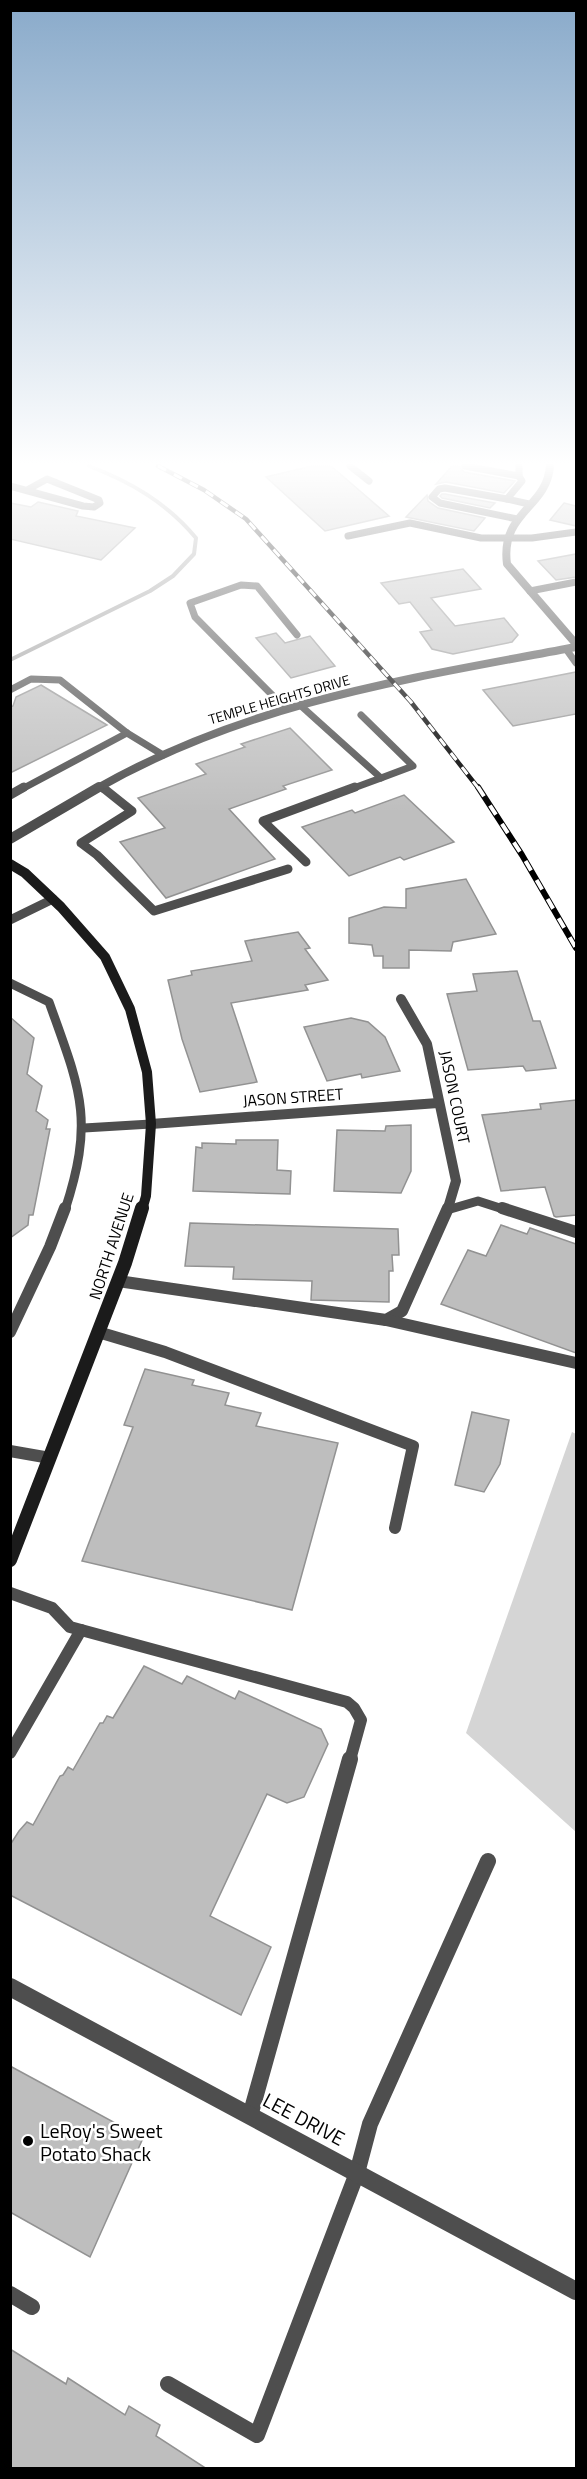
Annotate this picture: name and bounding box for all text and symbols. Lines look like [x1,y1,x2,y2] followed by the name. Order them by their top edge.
[206,669,353,729] street label: TEMPLE HEIGHTS DRIVE
[433,1048,477,1147] street label: JASON COURT
[242,1081,345,1112] street label: JASON STREET
[82,1189,140,1303] street label: NORTH AVENUE
[257,2084,351,2154] street label: LEE DRIVE
[40,2115,162,2169] place label: LeRoy's Sweet Potato Shack
[21,2134,35,2148] marker: LeRoy's Sweet Potato Shack

